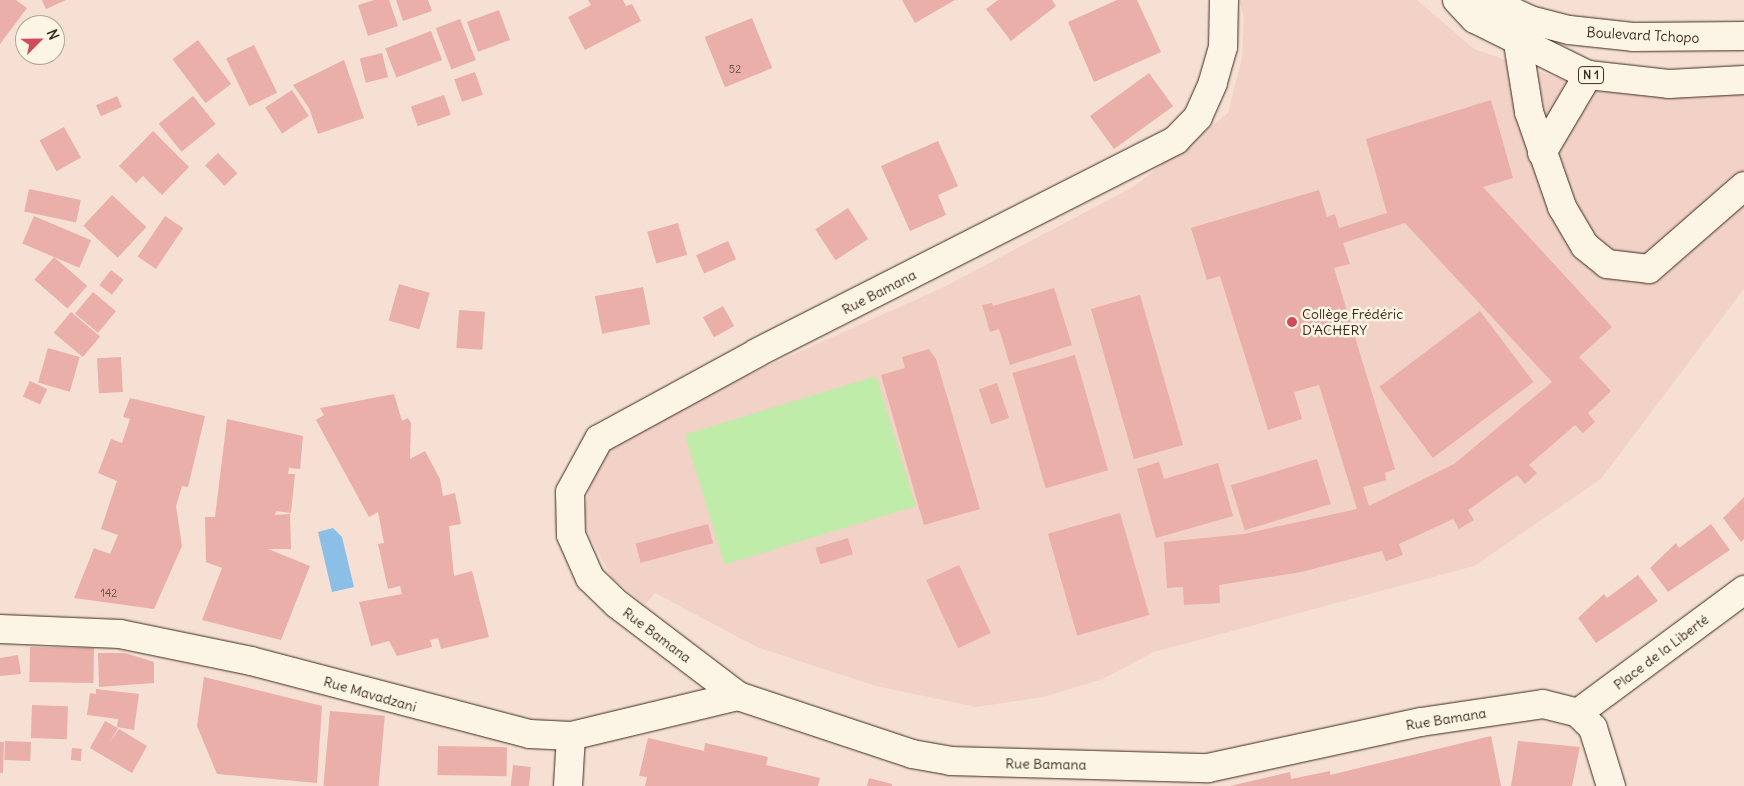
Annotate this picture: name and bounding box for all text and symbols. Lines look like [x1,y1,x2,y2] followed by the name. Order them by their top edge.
[15,15,65,65] north arrow
[1586,24,1700,46] street label: Boulevard Tchopo
[43,27,63,43] text: N
[729,62,741,76] house number: 52
[1577,66,1605,84] road number: N 1
[839,266,919,318] street label: Rue Bamana
[1302,306,1403,338] place label: Collège Frédéric D'ACHERY
[1286,316,1298,328] marker: Collège Frédéric D'ACHERY
[101,586,117,600] house number: 142
[619,604,695,666] street label: Rue Bamana
[1610,611,1712,693] street label: Place de la Liberté
[322,673,418,715] street label: Rue Mavadzani
[1405,704,1487,734] street label: Rue Bamana
[1005,755,1087,773] street label: Rue Bamana

